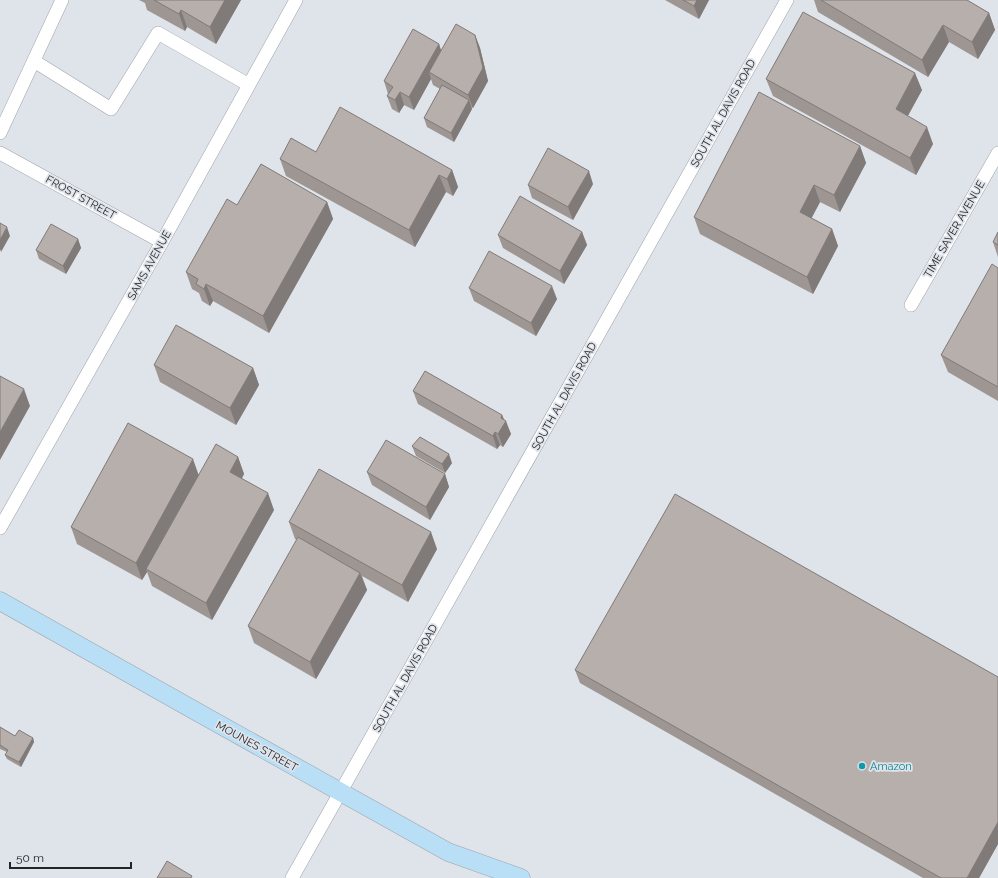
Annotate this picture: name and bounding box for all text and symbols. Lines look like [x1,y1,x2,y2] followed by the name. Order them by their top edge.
[688,57,759,169] street label: SOUTH AL DAVIS ROAD
[43,173,118,222] street label: FROST STREET
[921,178,988,280] street label: TIME SAVER AVENUE
[125,228,174,302] street label: SAMS AVENUE
[529,340,600,452] street label: SOUTH AL DAVIS ROAD
[370,622,441,734] street label: SOUTH AL DAVIS ROAD
[214,719,300,774] street label: MOUNES STREET
[870,760,912,773] place label: Amazon
[857,761,867,771] marker: Amazon
[10,844,131,870] scale bar
[16,851,44,865] text: 50 m

